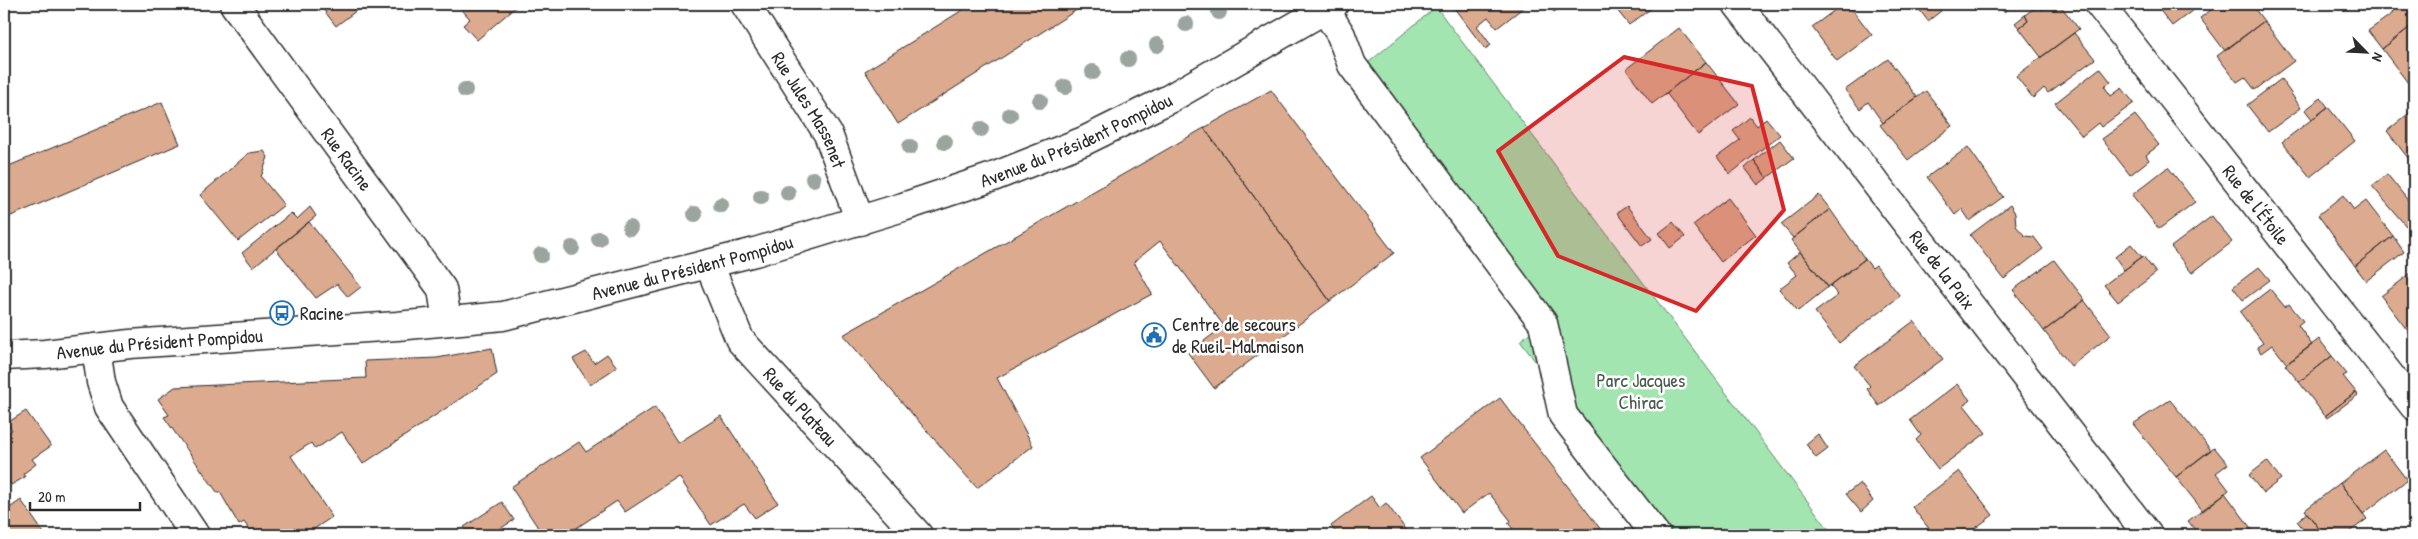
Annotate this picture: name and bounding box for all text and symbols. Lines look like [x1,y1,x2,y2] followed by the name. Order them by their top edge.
[2340,28,2390,78] north arrow
[766,46,853,172] street label: Rue Jules Massenet
[2368,50,2389,65] text: N
[977,86,1176,193] street label: Avenue du Président Pompidou
[315,122,379,196] street label: Rue Racine
[2217,159,2296,251] street label: Rue de l'Étoile
[1904,225,1982,315] street label: Rue de la Paix
[589,228,796,306] street label: Avenue du Président Pompidou
[269,300,295,326] bus stop icon: Racine
[300,300,344,326] place label: Racine
[1172,311,1304,359] place label: Centre de secours de Rueil-Malmaison
[55,322,264,366] street label: Avenue du Président Pompidou
[1141,322,1167,348] public building icon: Centre de secours de Rueil-Malmaison
[758,361,844,452] street label: Rue du Plateau
[1597,367,1685,415] park label: Parc Jacques Chirac
[30,479,140,511] scale bar
[38,486,65,507] text: 20 m

